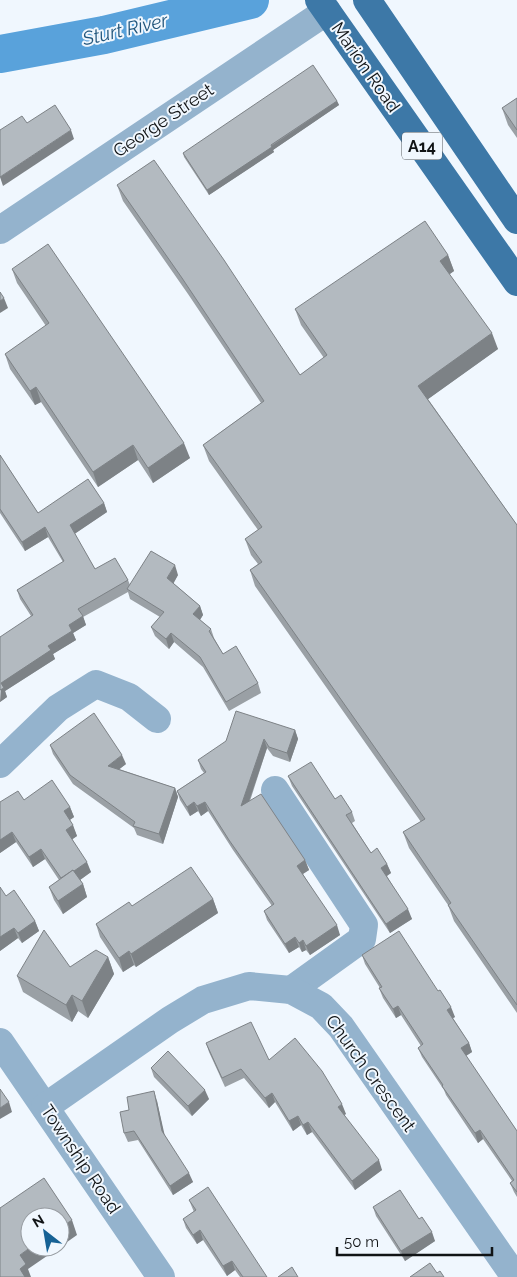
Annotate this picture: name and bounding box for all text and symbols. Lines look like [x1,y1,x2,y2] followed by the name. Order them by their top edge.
[79,8,171,50] water label: Sturt River
[327,18,405,116] street label: Marion Road
[109,79,217,161] street label: George Street
[402,132,442,160] road number: A14
[322,1011,420,1135] street label: Church Crescent
[37,1101,125,1217] street label: Township Road
[20,1207,70,1257] north arrow
[30,1211,47,1230] text: N
[337,1224,492,1256] scale bar
[344,1233,379,1251] text: 50 m

